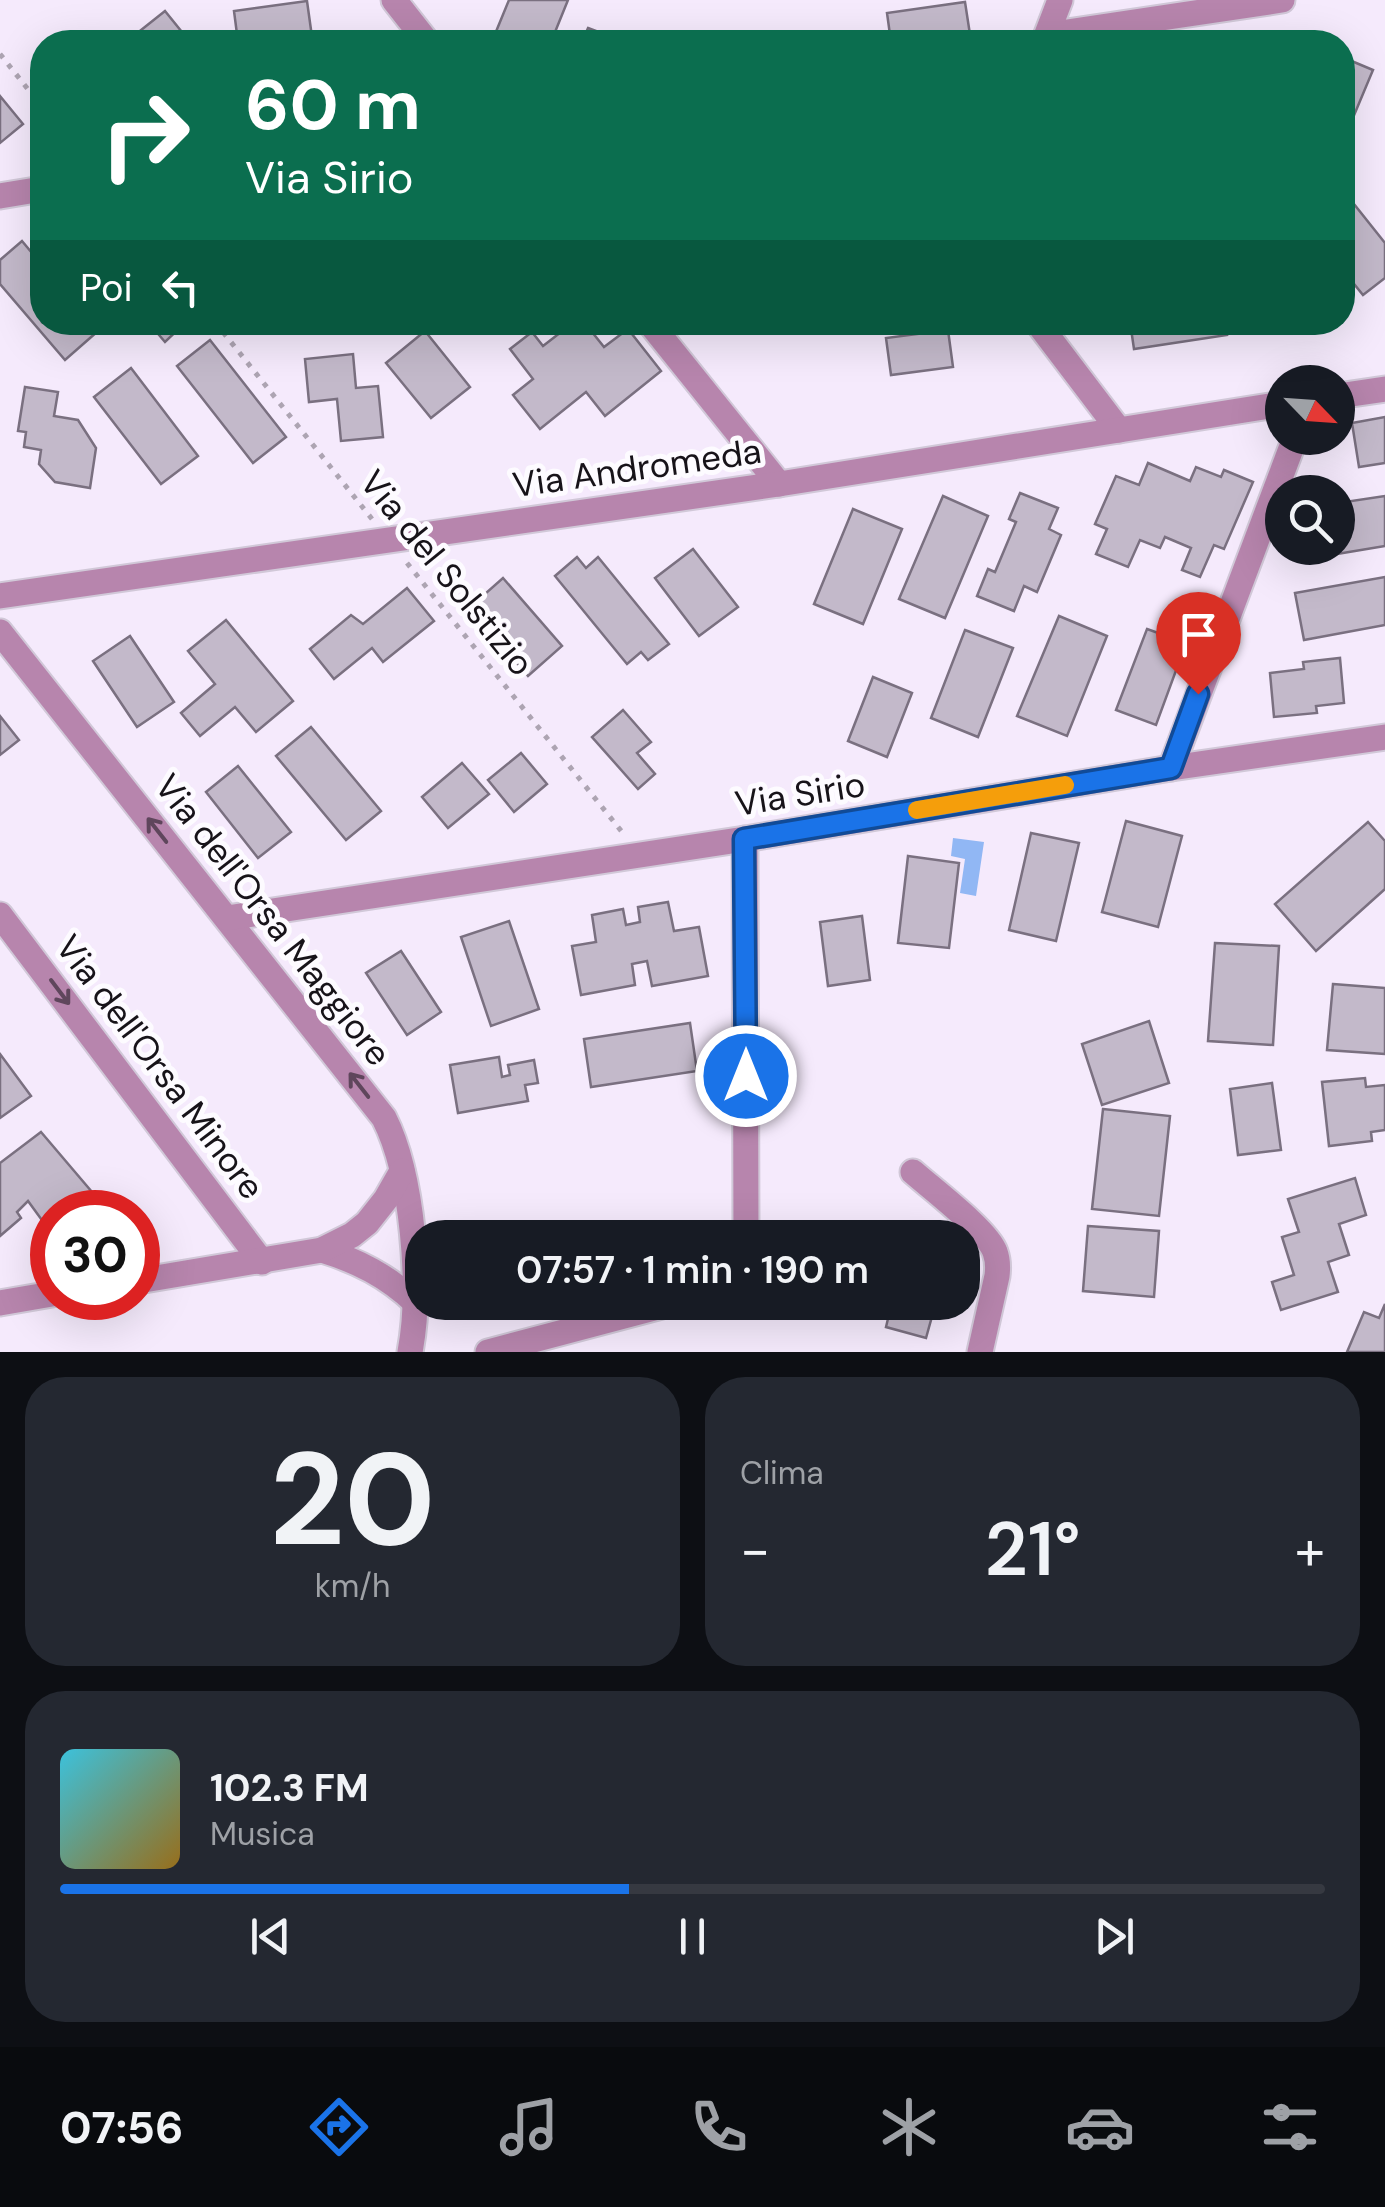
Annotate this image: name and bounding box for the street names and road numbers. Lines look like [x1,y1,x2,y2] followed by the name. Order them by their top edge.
[510,428,764,508] street label: Via Andromeda
[350,461,544,685] street label: Via del Solstizio
[732,761,868,827] street label: Via Sirio
[145,765,401,1075] street label: Via dell'Orsa Maggiore
[45,925,275,1209] street label: Via dell'Orsa Minore

